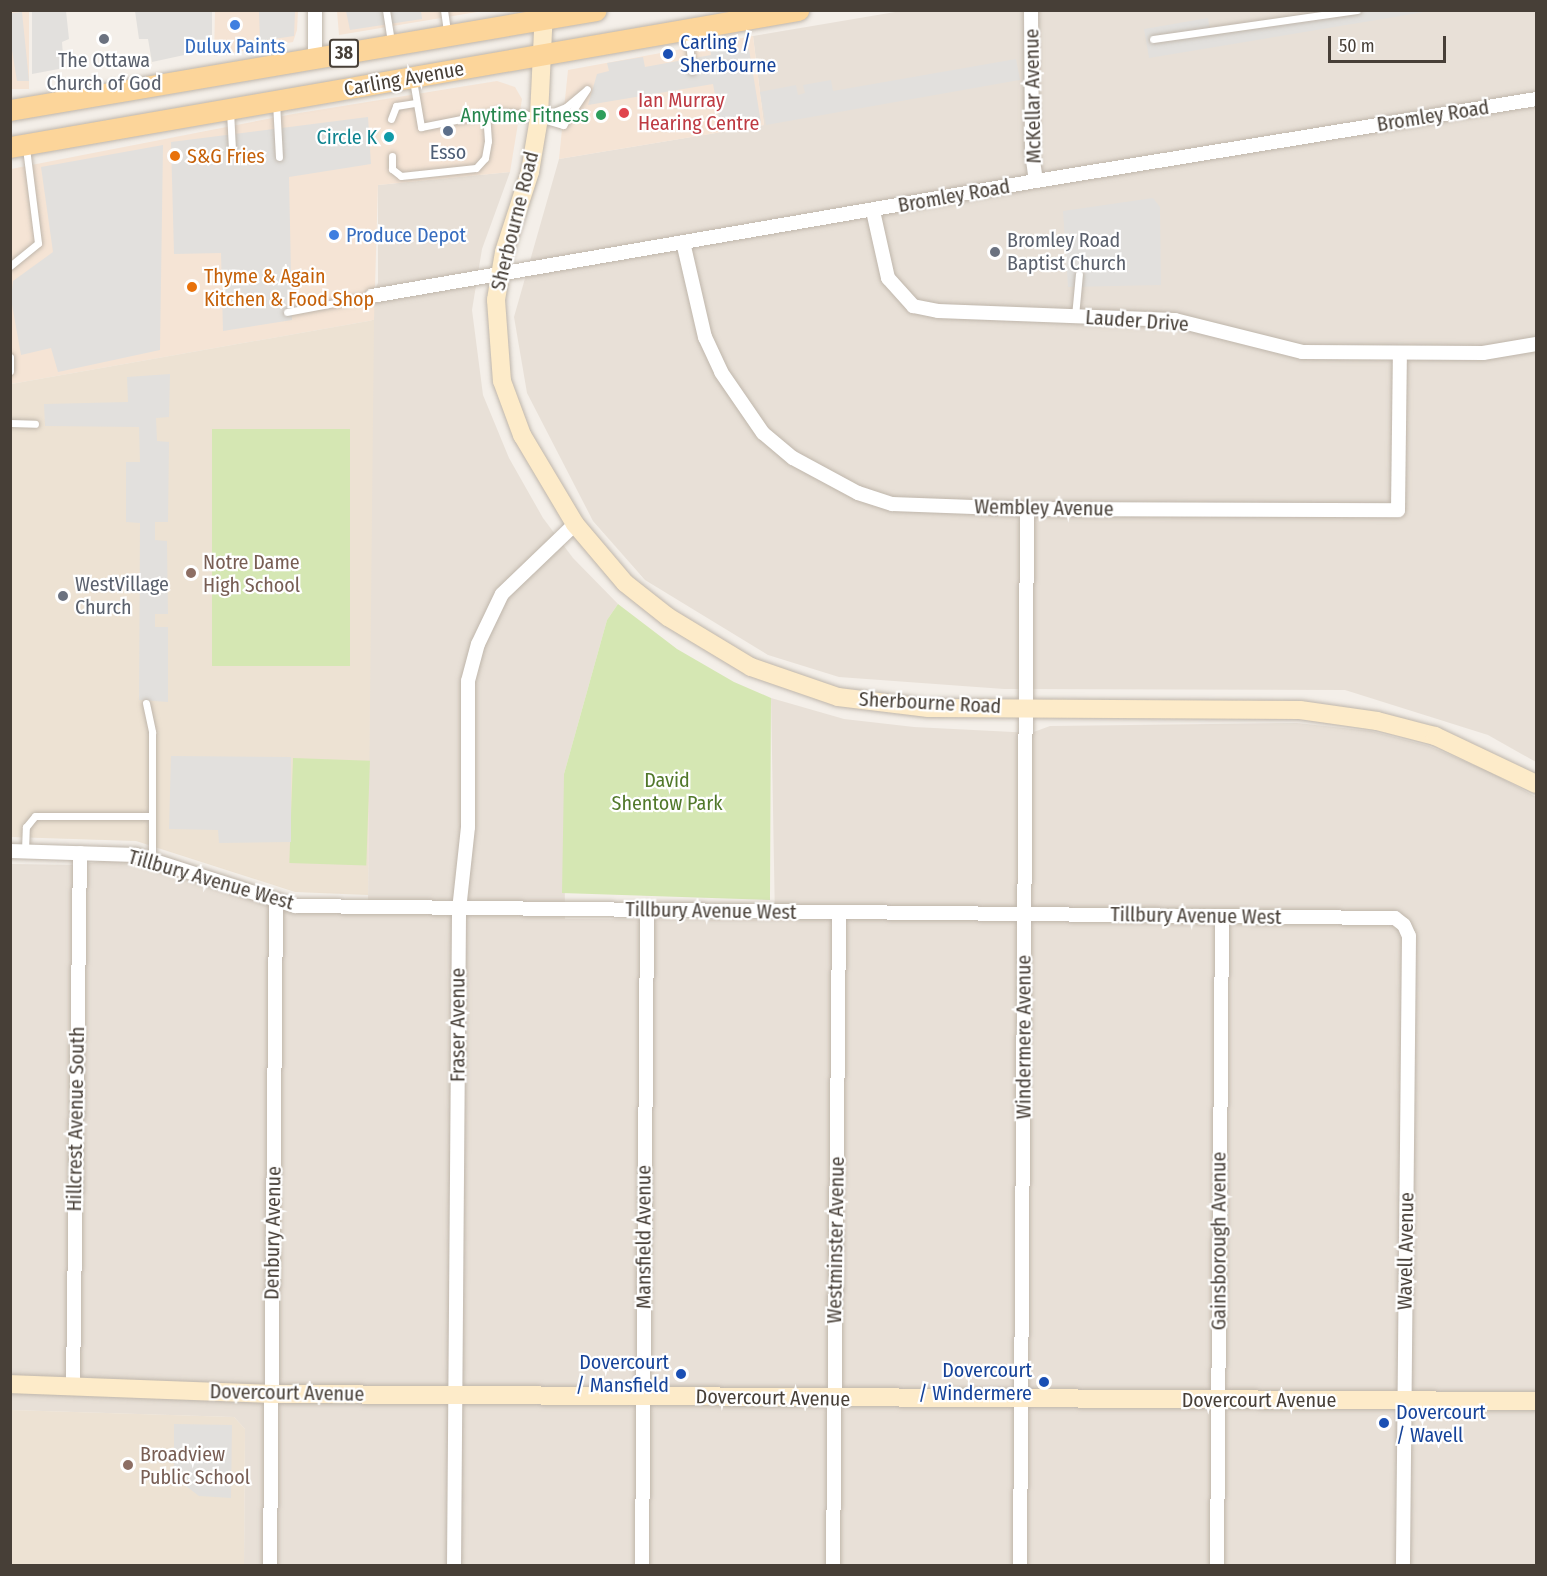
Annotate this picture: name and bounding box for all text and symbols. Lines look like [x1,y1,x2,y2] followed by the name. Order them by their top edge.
[228,18,242,32] marker: Dulux Paints
[1331,24,1450,62] scale bar
[1020,28,1046,164] street label: McKellar Avenue
[680,30,776,77] place label: Carling / Sherbourne
[97,32,111,46] marker: The Ottawa Church of God
[184,34,286,58] place label: Dulux Paints
[1339,35,1375,57] text: 50 m
[328,38,360,68] road number: 38
[661,47,675,61] marker: Carling / Sherbourne
[46,48,162,95] place label: The Ottawa Church of God
[342,57,466,101] street label: Carling Avenue
[638,89,759,136] place label: Ian Murray Hearing Centre
[1375,95,1491,137] street label: Bromley Road
[461,103,589,127] place label: Anytime Fitness
[615,104,633,122] marker: Ian Murray Hearing Centre
[594,108,608,122] marker: Anytime Fitness
[441,124,455,138] marker: Esso
[316,125,377,149] place label: Circle K
[382,130,396,144] marker: Circle K
[430,140,466,164] place label: Esso
[187,144,265,168] place label: S&G Fries
[168,149,182,163] marker: S&G Fries
[486,149,544,293] street label: Sherbourne Road
[896,174,1012,218] street label: Bromley Road
[346,223,466,247] place label: Produce Depot
[327,228,341,242] marker: Produce Depot
[1007,228,1126,275] place label: Bromley Road Baptist Church
[988,245,1002,259] marker: Bromley Road Baptist Church
[204,264,374,311] place label: Thyme & Again Kitchen & Food Shop
[185,280,199,294] marker: Thyme & Again Kitchen & Food Shop
[1084,305,1190,337] street label: Lauder Drive
[974,495,1114,521] street label: Wembley Avenue
[203,550,300,597] place label: Notre Dame High School
[184,566,198,580] marker: Notre Dame High School
[75,572,169,619] place label: WestVillage Church
[56,589,70,603] marker: WestVillage Church
[858,687,1002,719] street label: Sherbourne Road
[612,769,722,816] park label: David Shentow Park
[125,845,297,915] street label: Tillbury Avenue West
[625,898,797,924] street label: Tillbury Avenue West
[1110,903,1282,929] street label: Tillbury Avenue West
[1012,955,1036,1119] street label: Windermere Avenue
[446,968,470,1082] street label: Fraser Avenue
[62,1026,90,1212] street label: Hillcrest Avenue South
[1207,1152,1231,1330] street label: Gainsborough Avenue
[823,1156,849,1324] street label: Westminster Avenue
[632,1165,656,1309] street label: Mansfield Avenue
[260,1166,286,1300] street label: Denbury Avenue
[1393,1192,1419,1310] street label: Wavell Avenue
[576,1350,669,1397] place label: Dovercourt / Mansfield
[918,1358,1032,1405] place label: Dovercourt / Windermere
[674,1367,688,1381] marker: Dovercourt / Mansfield
[1037,1375,1051,1389] marker: Dovercourt / Windermere
[209,1380,365,1406] street label: Dovercourt Avenue
[695,1385,851,1411] street label: Dovercourt Avenue
[1182,1388,1336,1412] street label: Dovercourt Avenue
[1396,1400,1486,1447] place label: Dovercourt / Wavell
[1377,1416,1391,1430] marker: Dovercourt / Wavell
[140,1442,250,1489] place label: Broadview Public School
[121,1458,135,1472] marker: Broadview Public School

